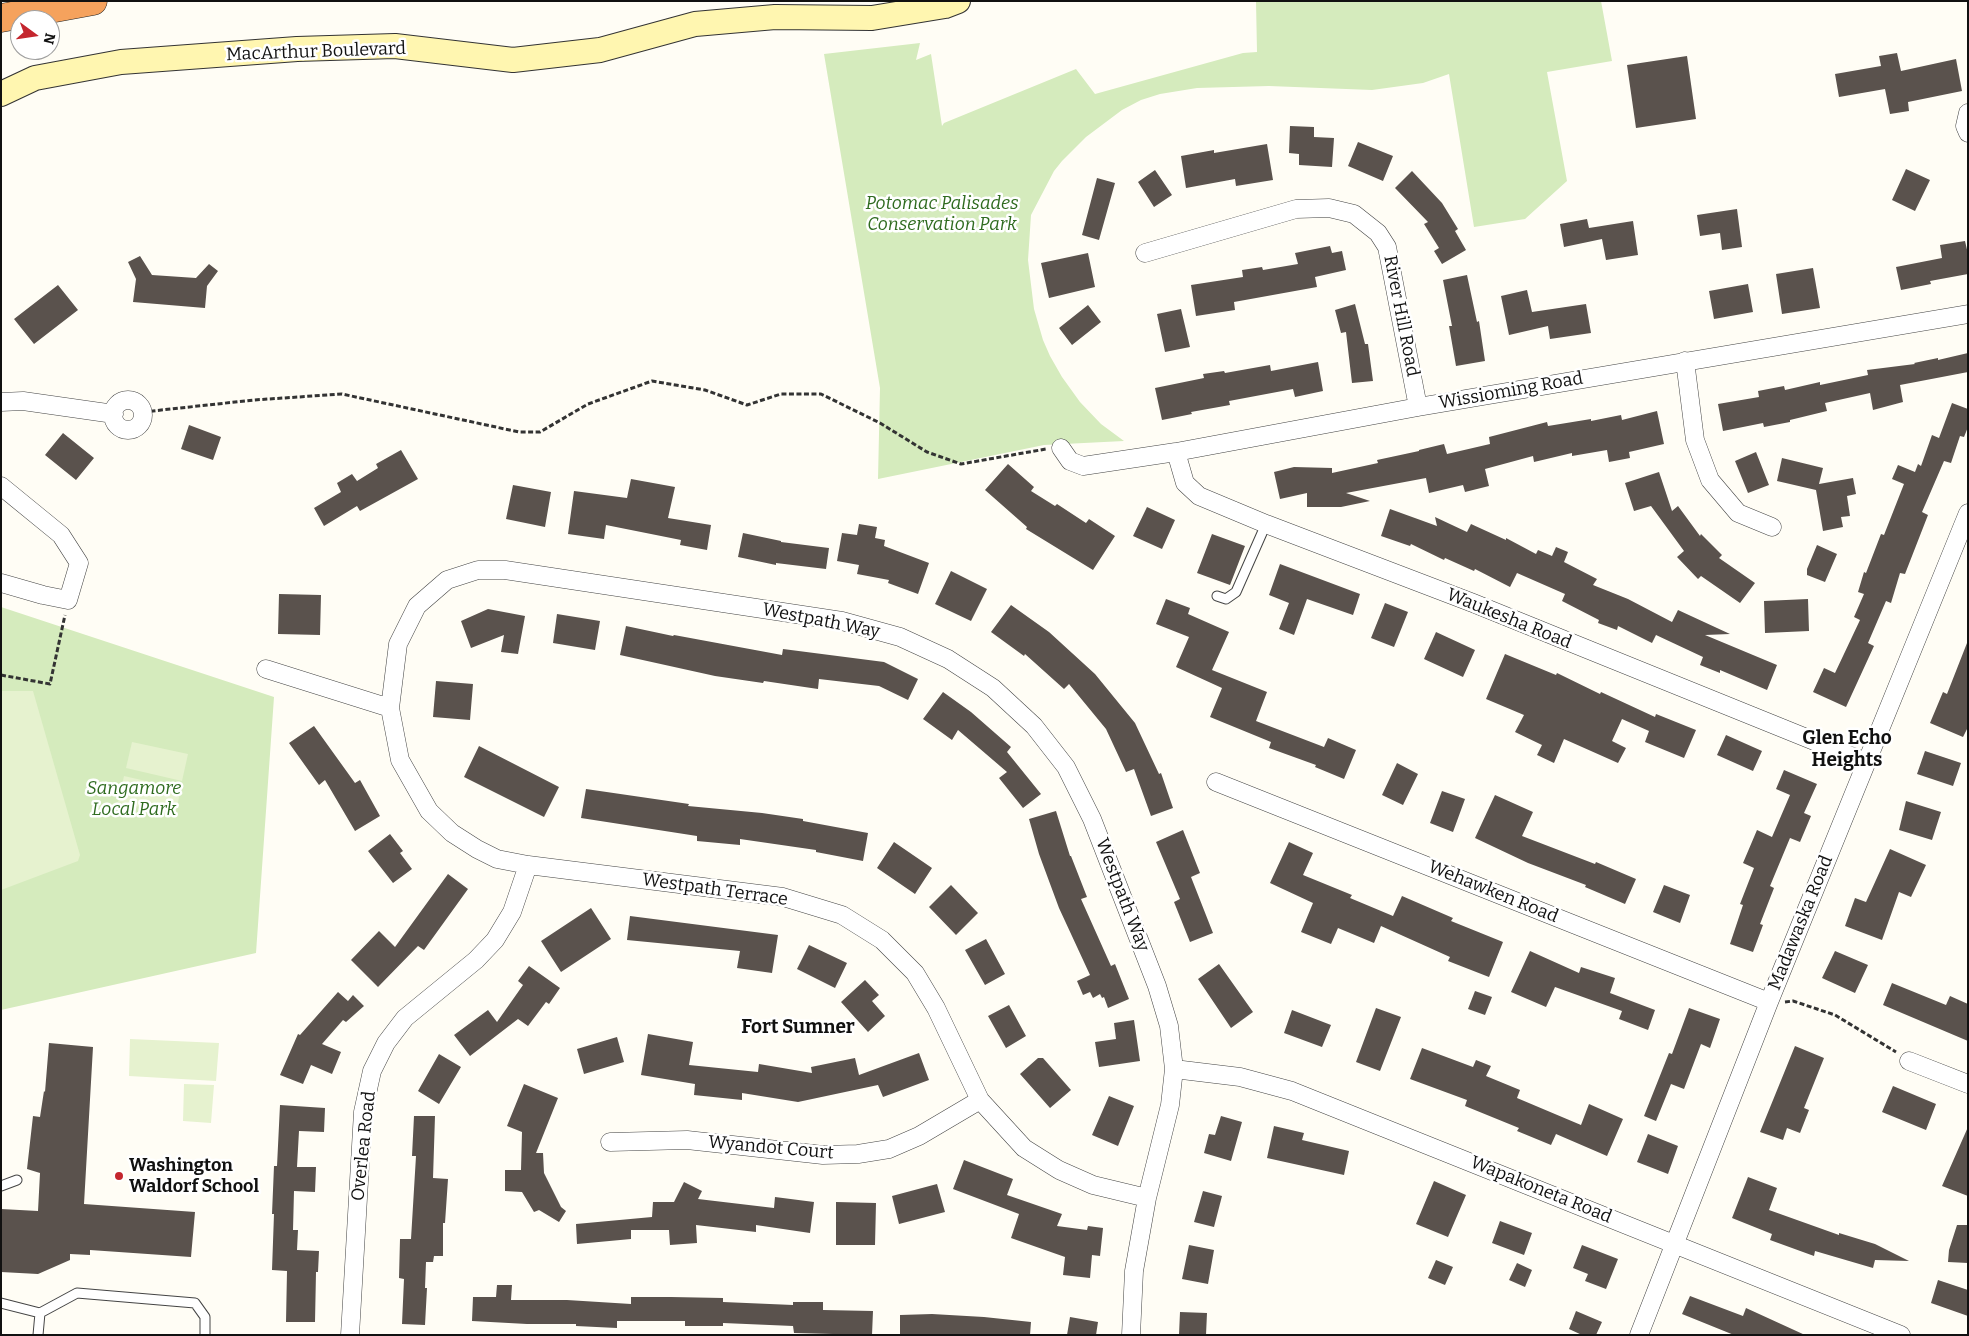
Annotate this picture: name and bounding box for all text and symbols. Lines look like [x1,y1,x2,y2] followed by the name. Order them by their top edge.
[10,10,60,60] north arrow
[40,31,59,46] text: N
[226,38,406,66] street label: MacArthur Boulevard
[865,193,1019,235] park label: Potomac Palisades Conservation Park
[1379,253,1423,379] street label: River Hill Road
[1437,368,1585,414] street label: Wissioming Road
[1443,584,1575,654] street label: Waukesha Road
[760,599,882,643] street label: Westpath Way
[1802,728,1892,772] district label: Glen Echo Heights
[87,778,181,821] park label: Sangamore Local Park
[1091,835,1153,955] street label: Westpath Way
[1764,852,1838,994] street label: Madawaska Road
[1425,856,1561,928] street label: Wehawken Road
[641,869,789,911] street label: Westpath Terrace
[741,1017,855,1039] district label: Fort Sumner
[347,1090,381,1202] street label: Overlea Road
[707,1132,835,1164] street label: Wyandot Court
[1467,1152,1615,1228] street label: Wapakoneta Road
[129,1155,259,1198] place label: Washington Waldorf School
[113,1170,125,1182] marker: Washington Waldorf School

